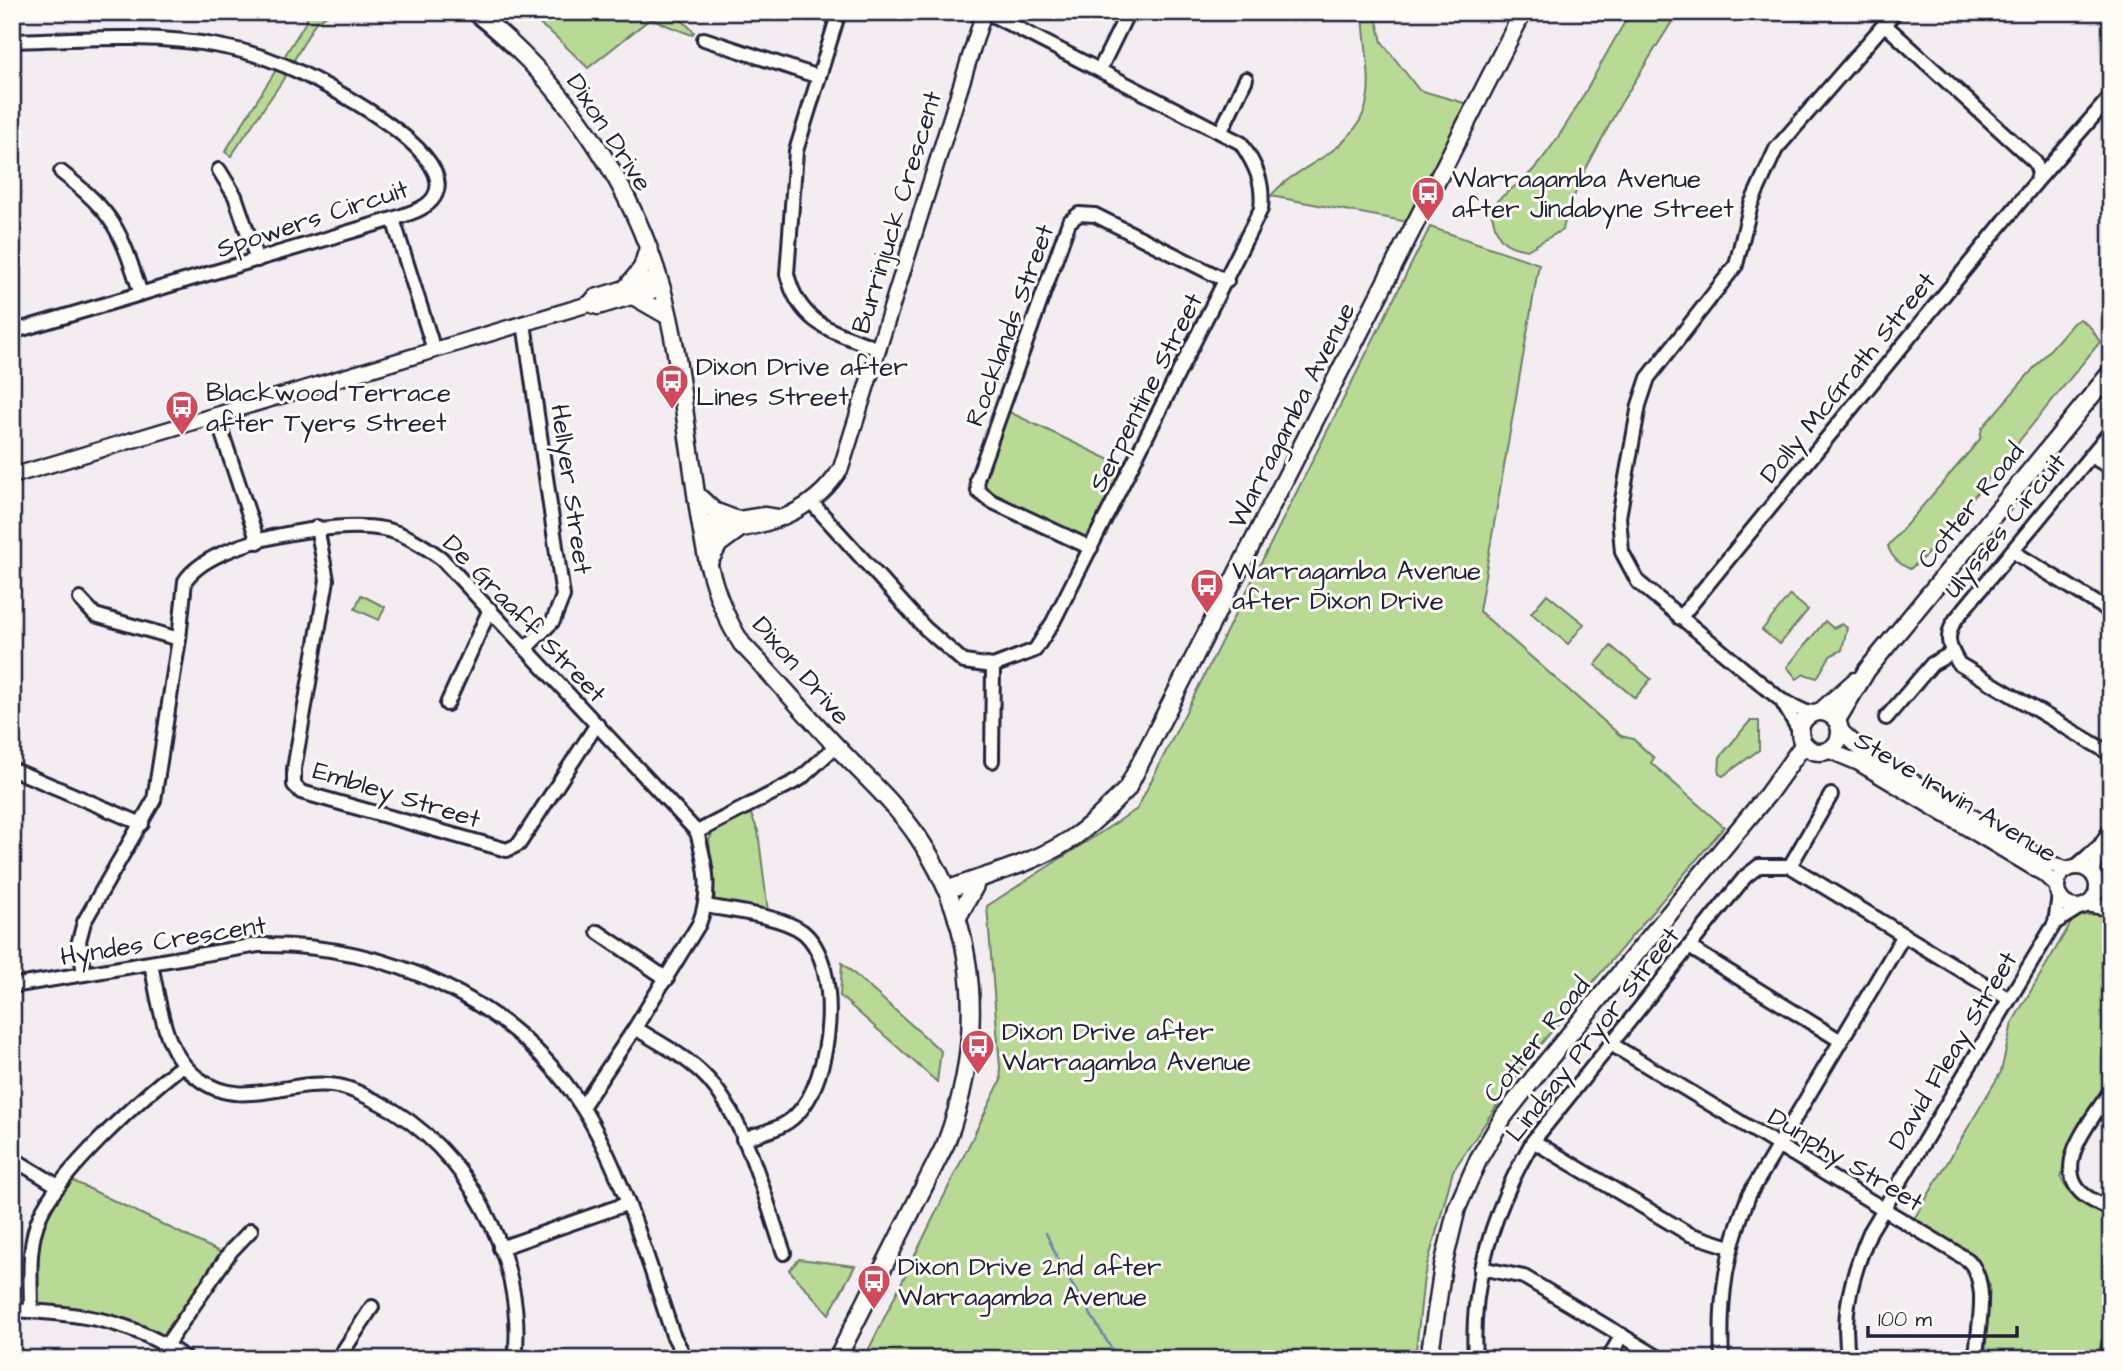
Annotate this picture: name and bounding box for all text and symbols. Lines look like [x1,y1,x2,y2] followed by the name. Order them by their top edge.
[558,67,661,198] street label: Dixon Drive
[843,86,951,338] street label: Burrinjuck Crescent
[1452,161,1734,229] place label: Warragamba Avenue after Jindabyne Street
[212,171,413,267] street label: Spowers Circuit
[1409,174,1447,223] bus stop icon: Warragamba Avenue after Jindabyne Street
[957,219,1063,432] street label: Rocklands Street
[1751,264,1946,492] street label: Dolly McGrath Street
[1080,286,1212,498] street label: Serpentine Street
[1219,296,1366,536] street label: Warragamba Avenue
[696,349,908,415] place label: Dixon Drive after Lines Street
[653,362,691,411] bus stop icon: Dixon Drive after Lines Street
[206,375,451,443] place label: Blackwood Terrace after Tyers Street
[163,388,201,437] bus stop icon: Blackwood Terrace after Tyers Street
[539,402,601,577] street label: Hellyer Street
[1909,435,2033,576] street label: Cotter Road
[1935,445,2076,607] street label: Ulysses Circuit
[434,526,615,711] street label: De Graaff Street
[1232,553,1481,619] place label: Warragamba Avenue after Dixon Drive
[1188,566,1226,615] bus stop icon: Warragamba Avenue after Dixon Drive
[744,608,859,733] street label: Dixon Drive
[1847,722,2063,872] street label: Steve Irwin Avenue
[308,752,485,840] street label: Embley Street
[58,907,269,977] street label: Hyndes Crescent
[1497,919,1690,1151] street label: Lindsay Pryor Street
[1879,944,2028,1157] street label: David Fleay Street
[1475,969,1599,1110] street label: Cotter Road
[1002,1014,1251,1082] place label: Dixon Drive after Warragamba Avenue
[959,1027,997,1076] bus stop icon: Dixon Drive after Warragamba Avenue
[1760,1099,1930,1222] street label: Dunphy Street
[898,1249,1161,1317] place label: Dixon Drive 2nd after Warragamba Avenue
[855,1262,893,1311] bus stop icon: Dixon Drive 2nd after Warragamba Avenue
[1868,1294,2016,1338] scale bar
[1878,1305,1933,1334] text: 100 m

